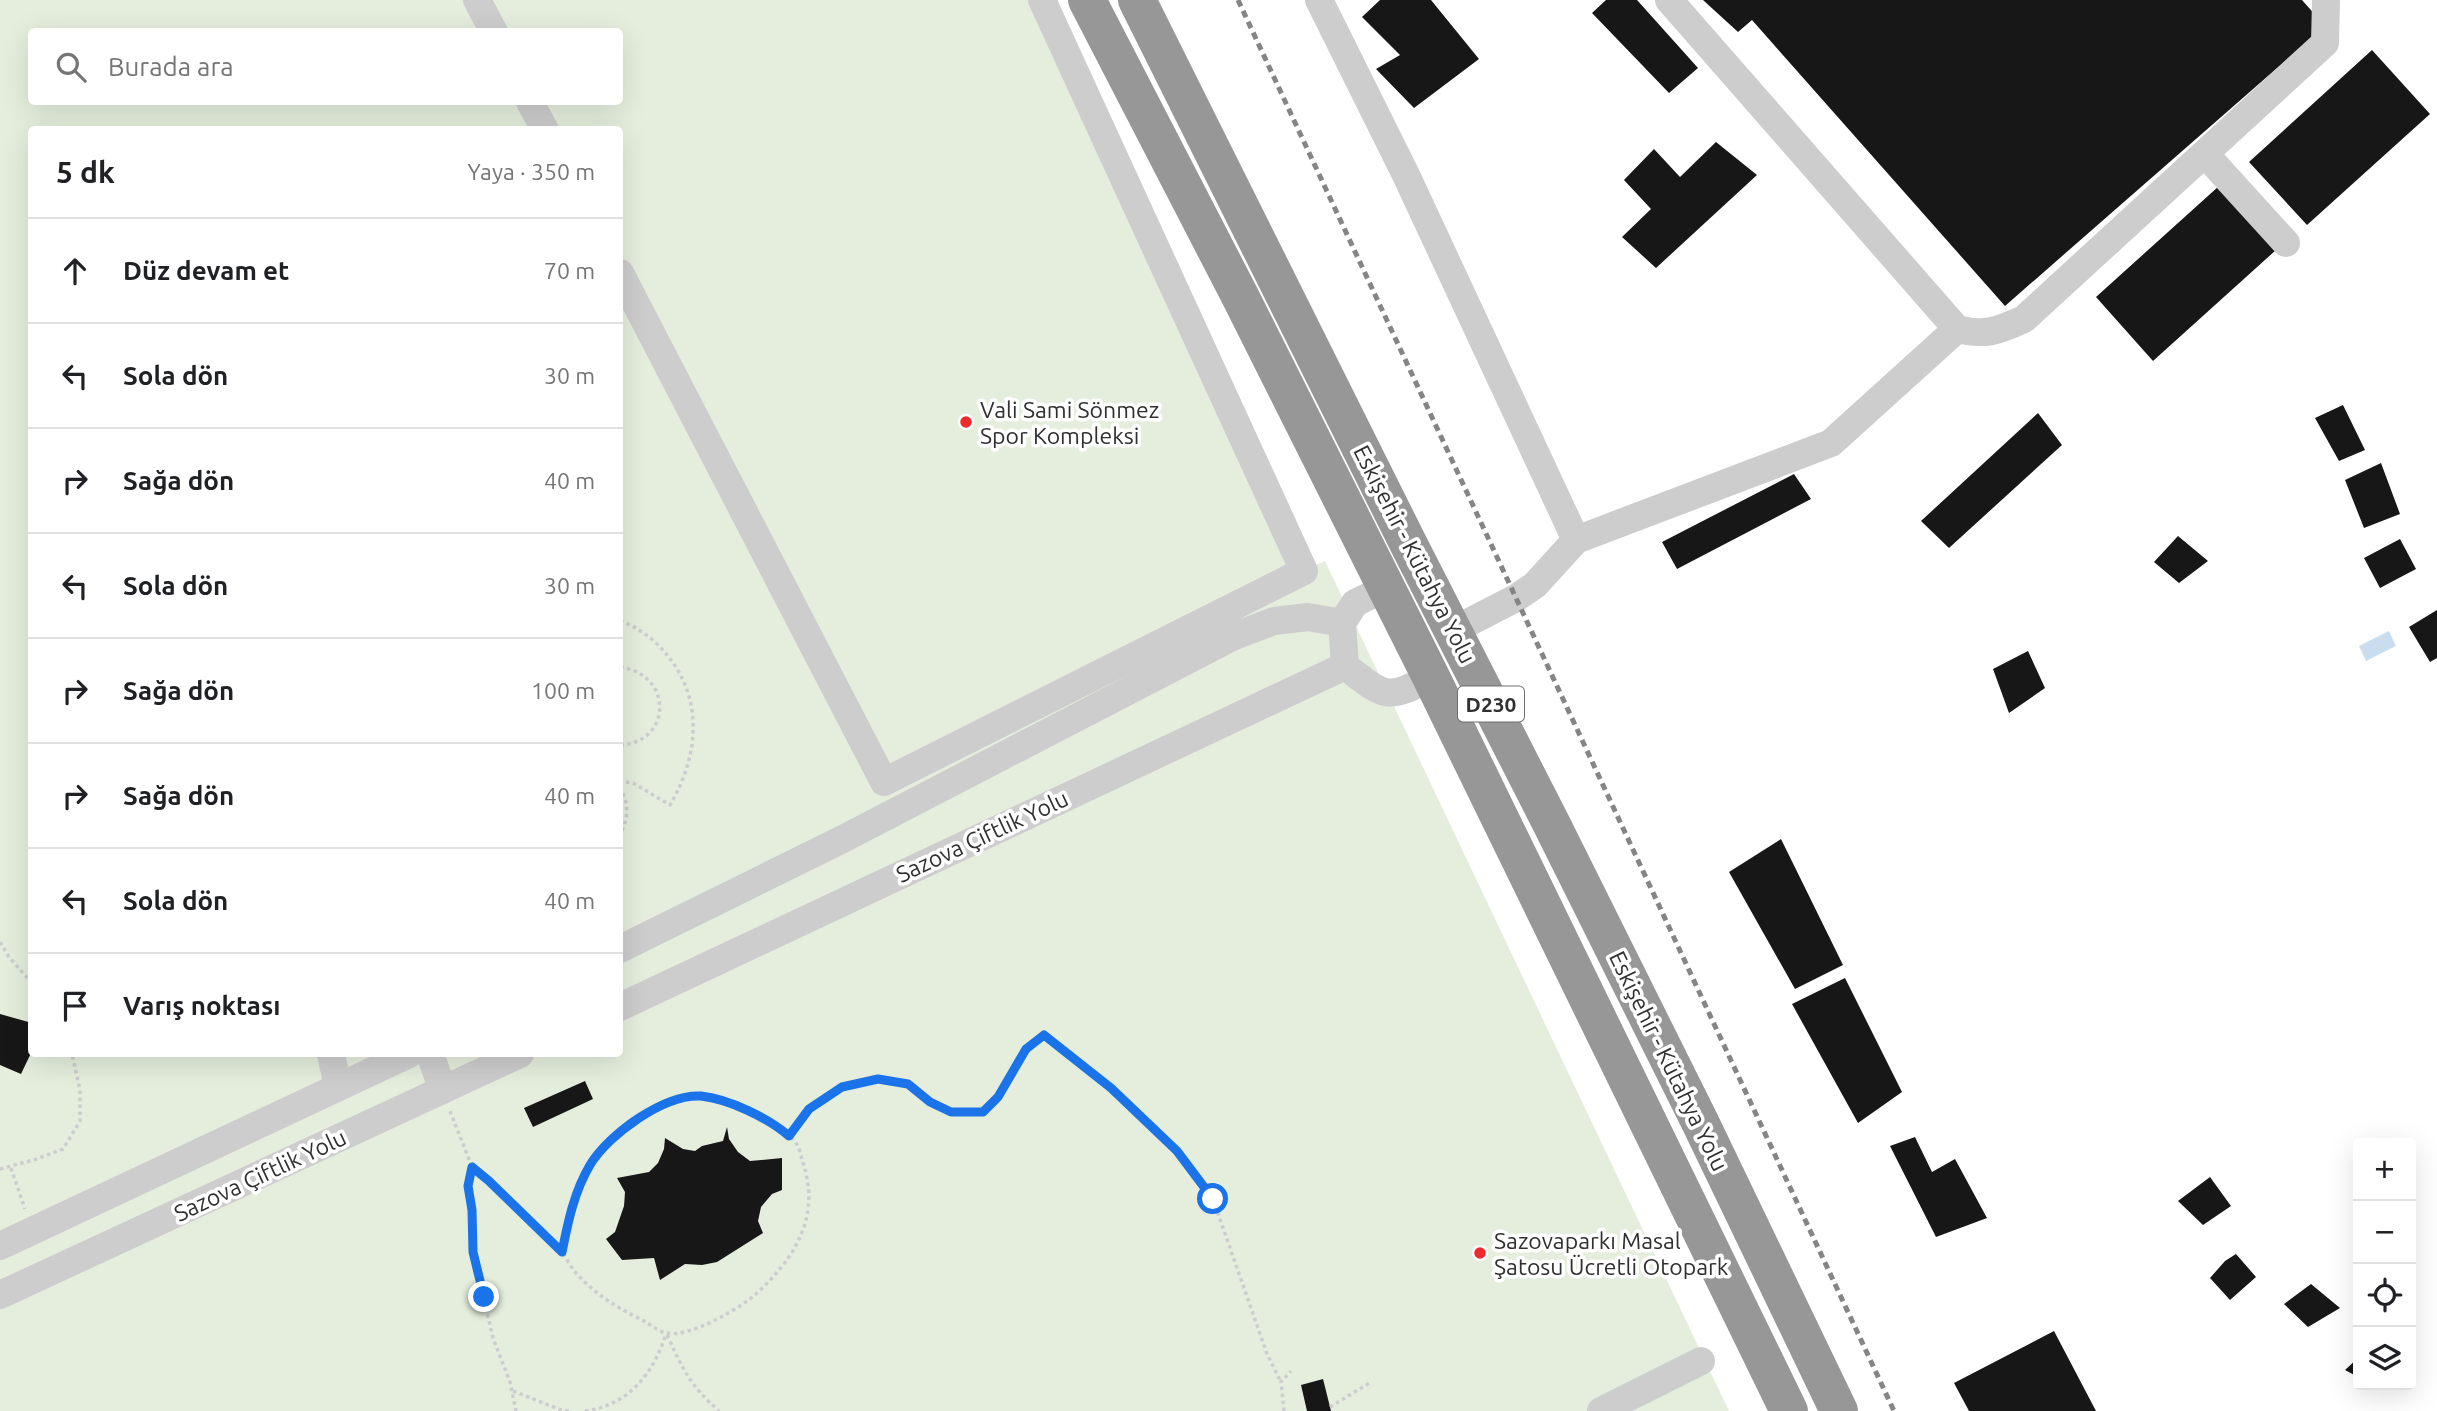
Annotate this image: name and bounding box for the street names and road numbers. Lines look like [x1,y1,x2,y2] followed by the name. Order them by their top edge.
[1349,441,1481,667] street label: Eskişehir - Kütahya Yolu
[1458,686,1524,722] road number: D230
[892,785,1072,887] street label: Sazova Çiftlik Yolu
[1605,947,1733,1175] street label: Eskişehir - Kütahya Yolu
[170,1124,350,1226] street label: Sazova Çiftlik Yolu

